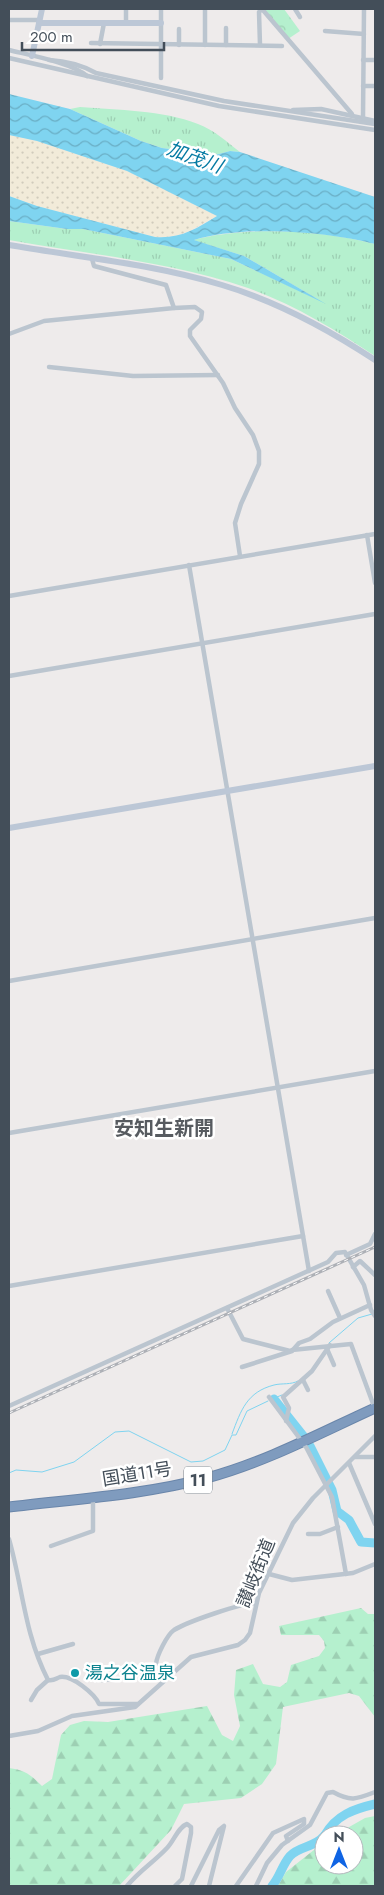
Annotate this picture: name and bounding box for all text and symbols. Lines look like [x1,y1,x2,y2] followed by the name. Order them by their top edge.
[22,20,165,52] scale bar
[30,26,73,48] text: 200 m
[163,135,228,181] water label: 加茂川
[114,1114,214,1143] district label: 安知生新開
[100,1456,174,1492] street label: 国道11号
[184,1466,212,1494] road number: 11
[230,1535,282,1611] street label: 讃岐街道
[85,1660,175,1686] place label: 湯之谷温泉
[69,1667,81,1679] marker: 湯之谷温泉
[314,1825,364,1875] north arrow
[333,1827,345,1847] text: N

